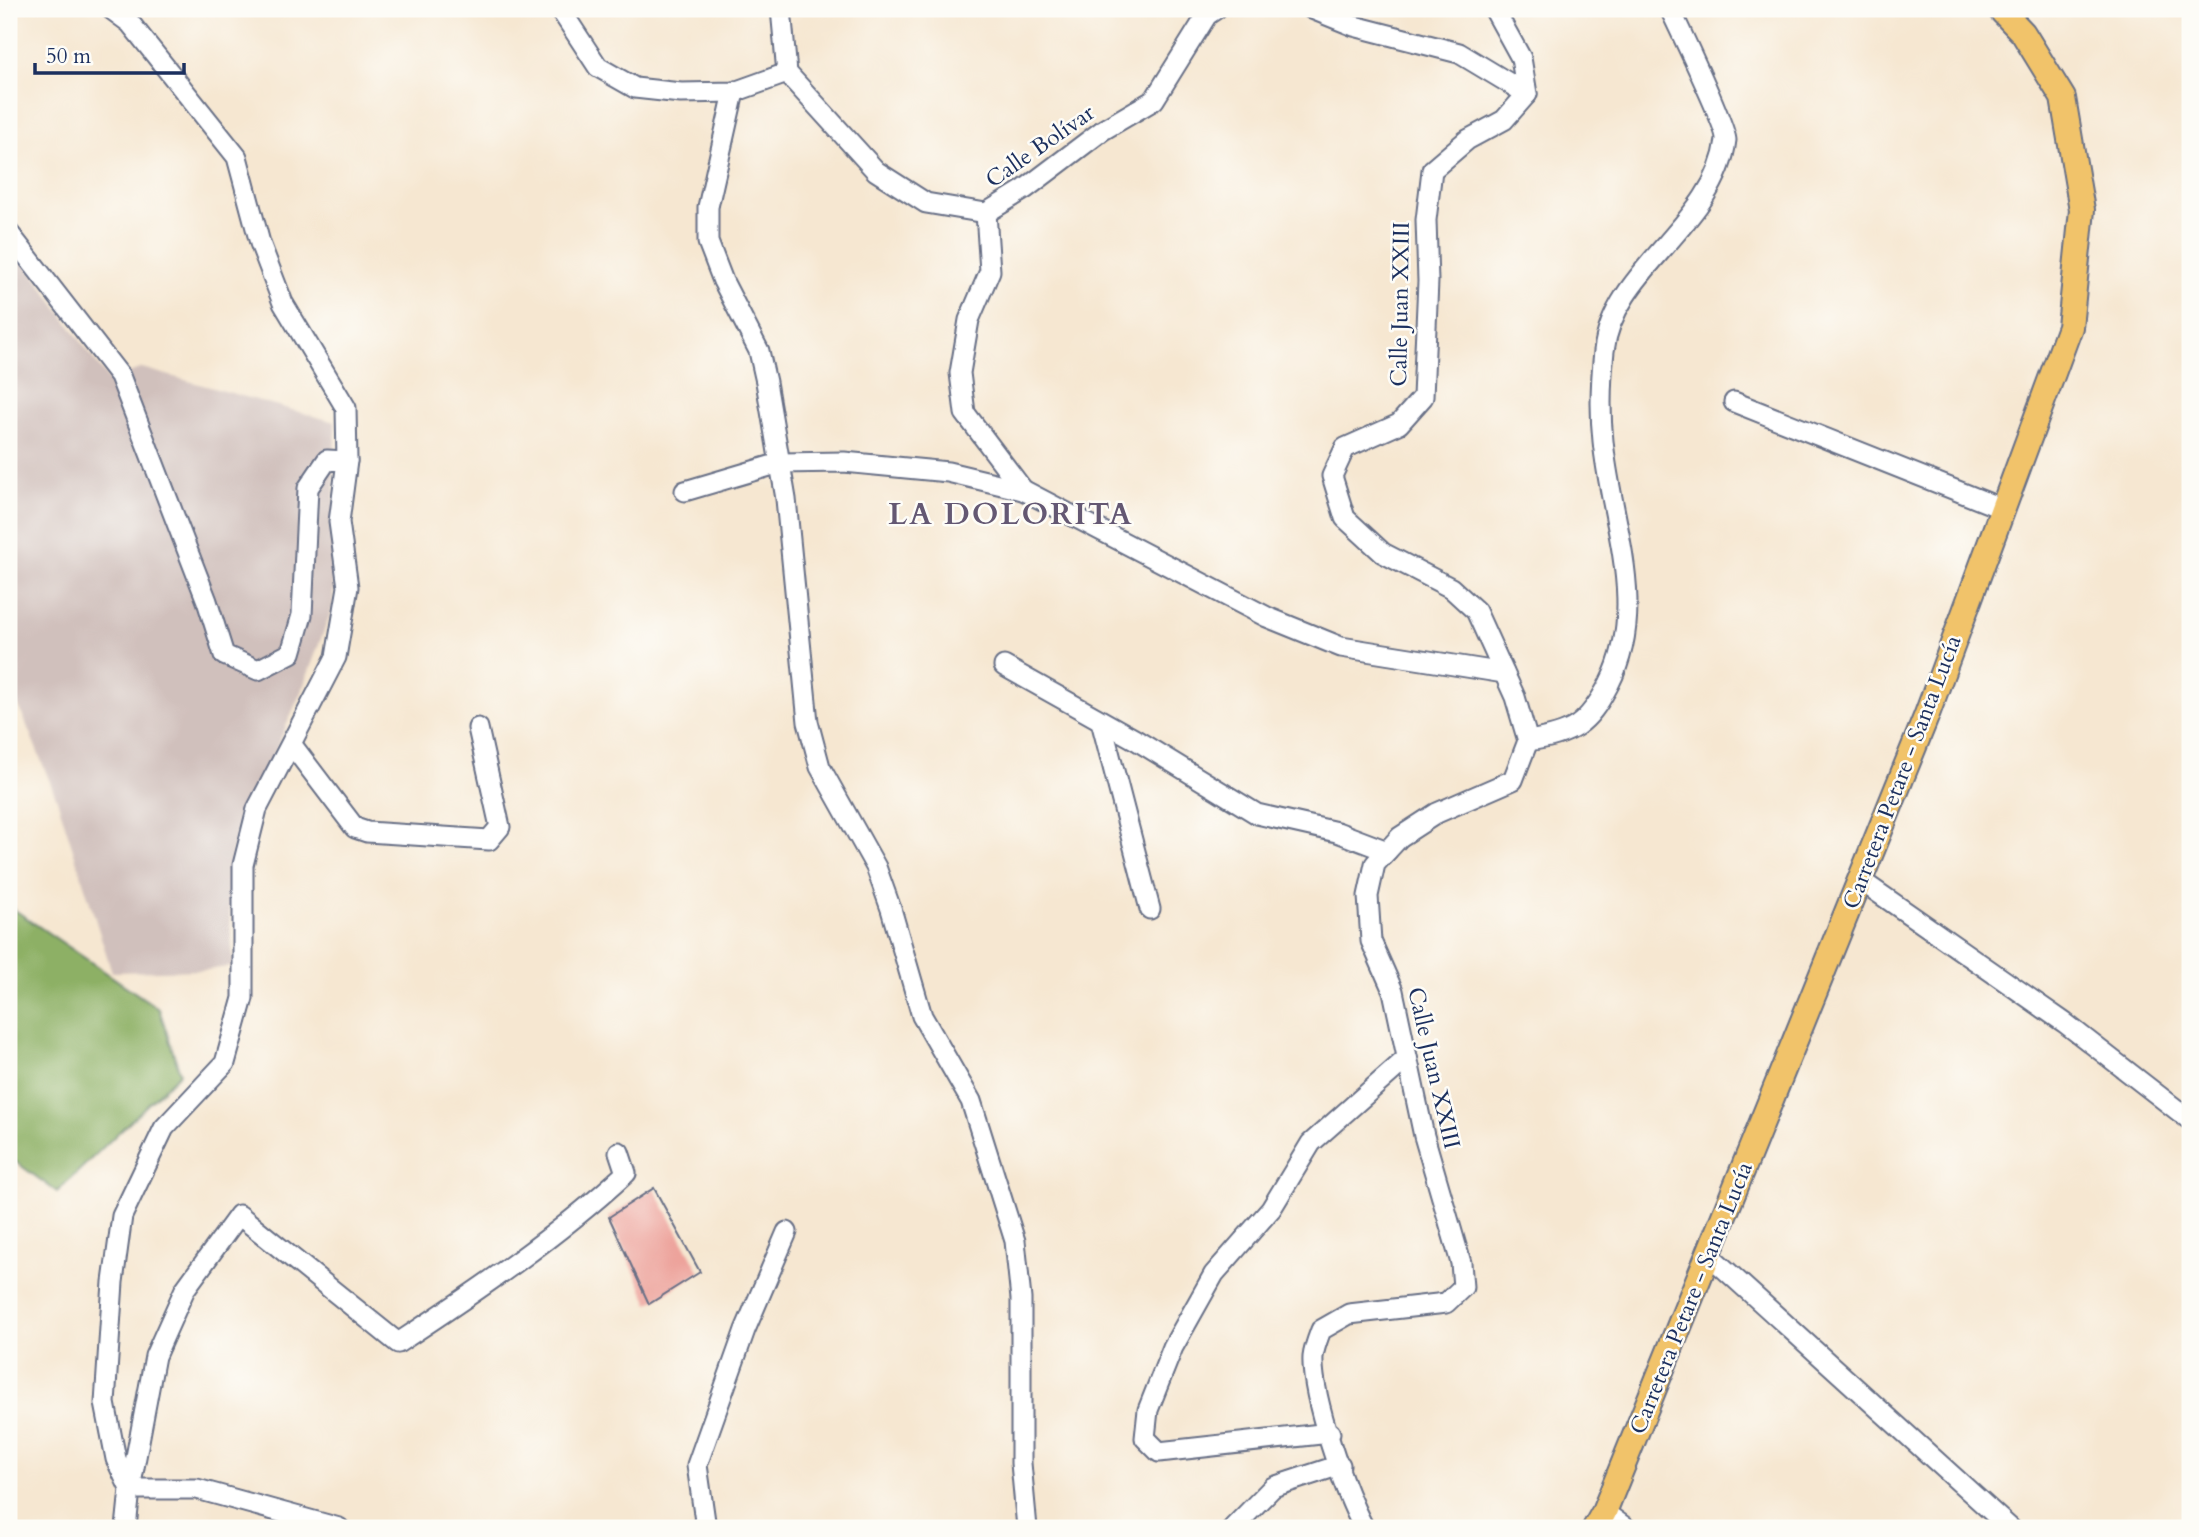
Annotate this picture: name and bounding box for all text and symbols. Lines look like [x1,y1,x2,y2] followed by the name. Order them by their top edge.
[35,32,184,76] scale bar
[46,42,91,71] text: 50 m
[979,97,1101,195] street label: Calle Bolívar
[1383,221,1417,387] street label: Calle Juan XXIII
[888,494,1134,535] district label: LA DOLORITA
[1835,631,1969,913] street label: Carretera Petare - Santa Lucía
[1400,984,1468,1152] street label: Calle Juan XXIII
[1622,1157,1760,1439] street label: Carretera Petare - Santa Lucía

